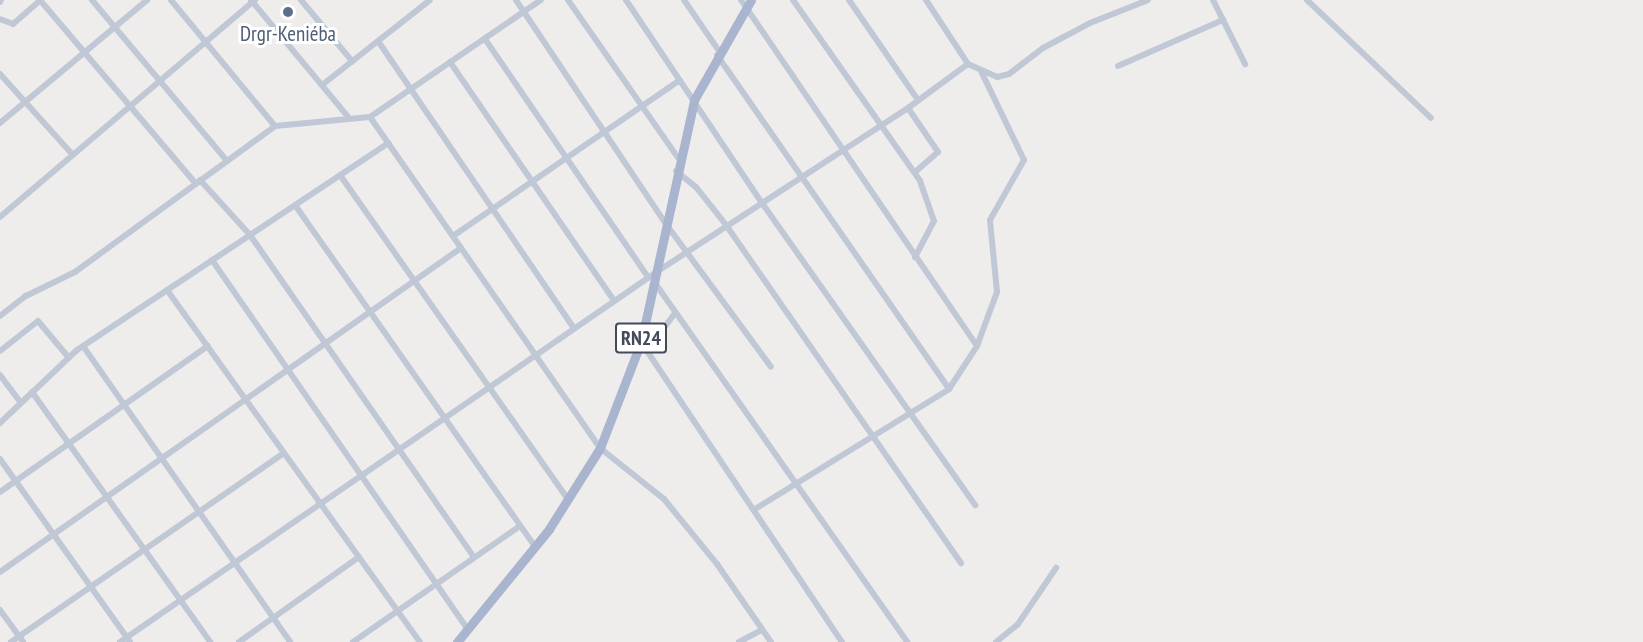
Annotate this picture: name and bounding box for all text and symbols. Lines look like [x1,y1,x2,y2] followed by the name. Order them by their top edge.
[281,5,295,19] marker: Drgr-Keniéba
[240,21,336,47] place label: Drgr-Keniéba
[614,321,668,355] road number: RN24

